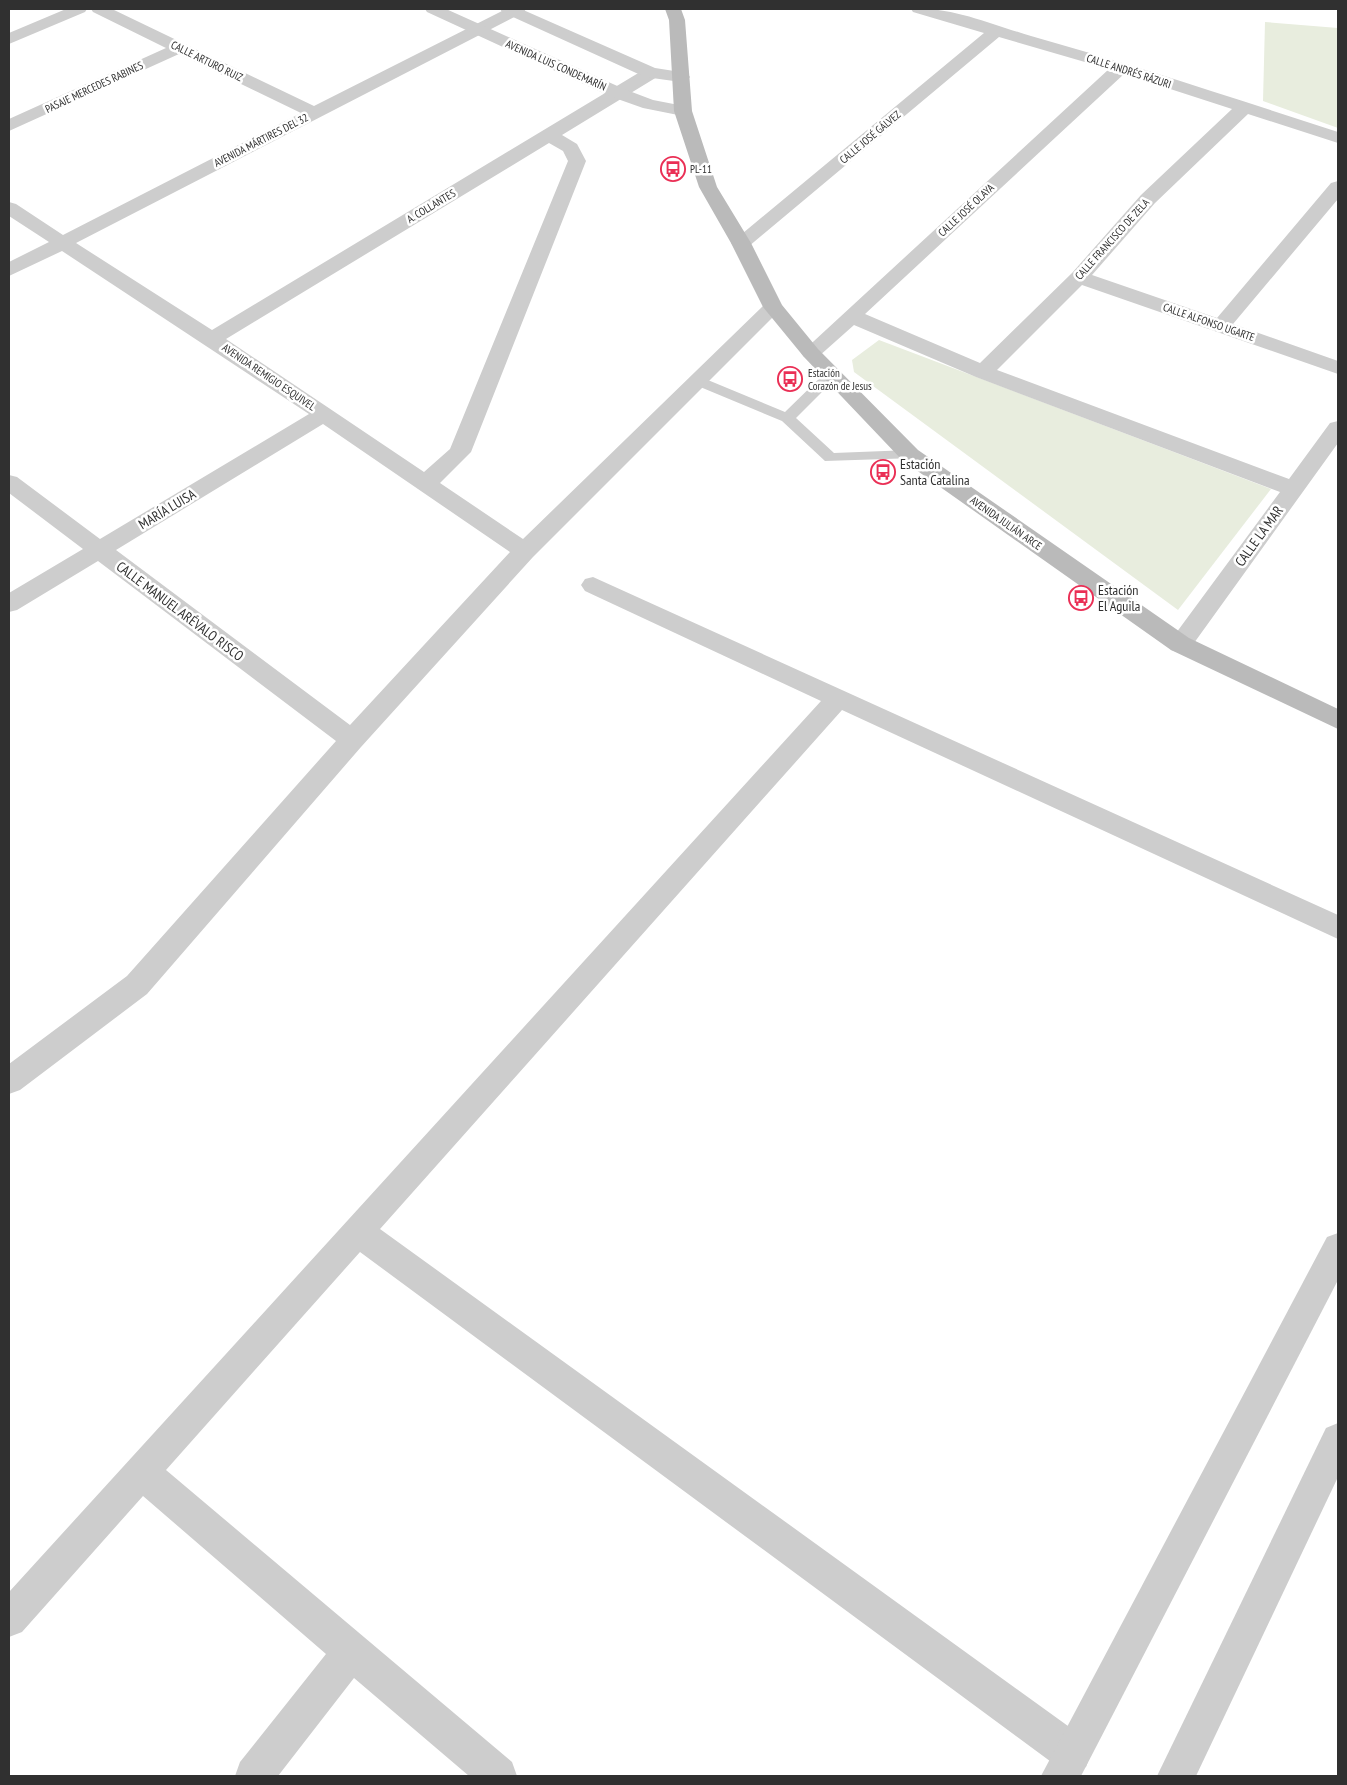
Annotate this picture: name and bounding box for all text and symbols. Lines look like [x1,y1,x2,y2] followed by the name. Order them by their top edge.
[503,36,609,94] street label: AVENIDA LUIS CONDEMARÍN
[169,38,245,85] street label: CALLE ARTURO RUIZ
[1085,51,1173,91] street label: CALLE ANDRÉS RÁZURI
[43,58,145,116] street label: PASAJE MERCEDES RABINES
[837,107,904,167] street label: CALLE JOSÉ GÁLVEZ
[211,110,311,170] street label: AVENIDA MÁRTIRES DEL 32
[660,156,686,182] bus stop icon: PL-11
[690,162,712,176] place label: PL-11
[935,180,997,239] street label: CALLE JOSÉ OLAYA
[404,186,458,226] street label: A. COLLANTES
[1072,195,1153,282] street label: CALLE FRANCISCO DE ZELA
[1161,300,1257,344] street label: CALLE ALFONSO UGARTE
[220,340,319,414] street label: AVENIDA REMIGIO ESQUIVEL
[777,366,803,392] bus stop icon: Estación Corazón de Jesus
[808,366,872,393] place label: Estación Corazón de Jesus
[900,455,969,489] place label: Estación Santa Catalina
[870,459,896,485] bus stop icon: Estación Santa Catalina
[135,485,199,533] street label: MARÍA LUISA
[967,493,1045,553] street label: AVENIDA JULIÁN ARCE
[1231,502,1287,570] street label: CALLE LA MAR
[113,557,248,665] street label: CALLE MANUEL ARÉVALO RISCO
[1098,581,1140,615] place label: Estación El Aguila
[1068,585,1094,611] bus stop icon: Estación El Aguila

